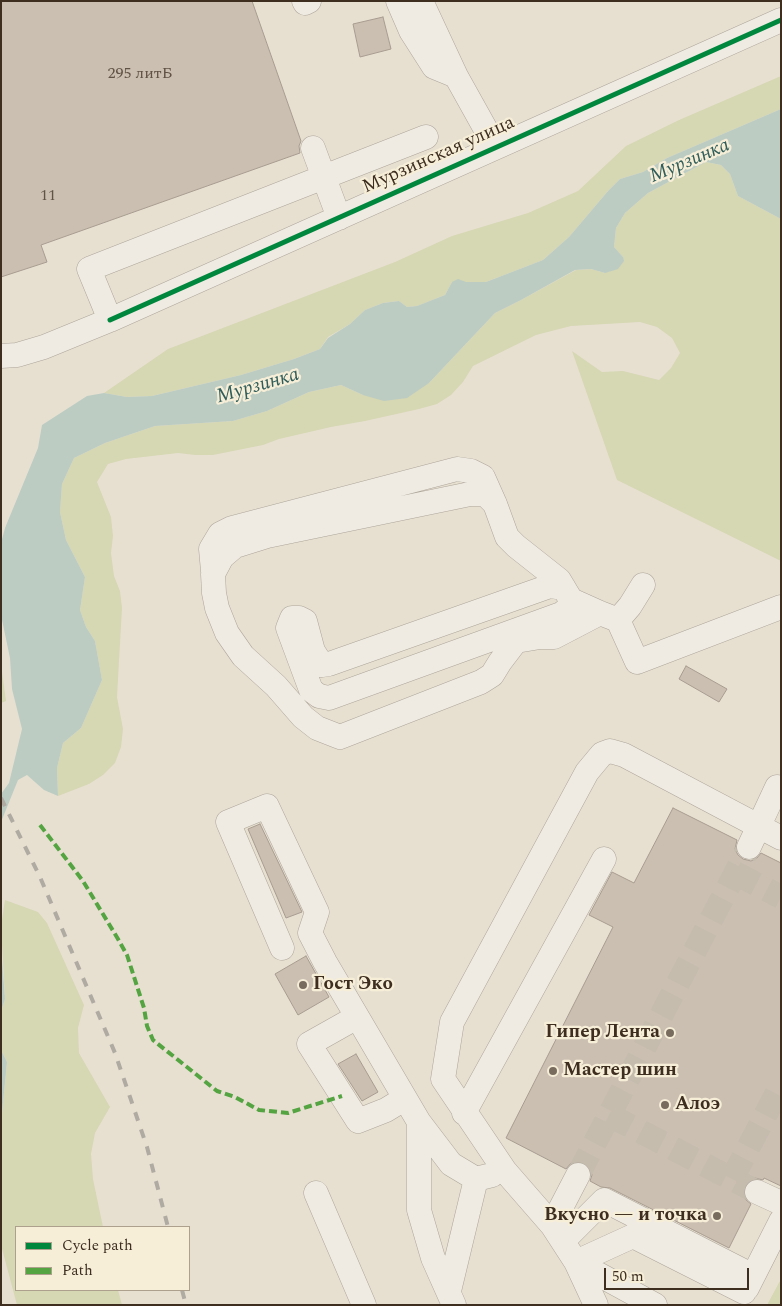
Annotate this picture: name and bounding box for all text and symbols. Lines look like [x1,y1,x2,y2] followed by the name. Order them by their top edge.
[108,65,172,85] house number: 295 литБ
[359,112,519,200] street label: Мурзинская улица
[646,134,734,190] water label: Мурзинка
[40,187,56,207] house number: 11
[214,364,302,410] water label: Мурзинка
[313,974,393,996] place label: Гост Эко
[297,979,309,991] marker: Гост Эко
[545,1022,660,1044] place label: Гипер Лента
[664,1027,676,1039] marker: Гипер Лента
[563,1060,677,1082] place label: Мастер шин
[547,1065,559,1077] marker: Мастер шин
[675,1094,720,1116] place label: Алоэ
[659,1099,671,1111] marker: Алоэ
[544,1205,707,1227] place label: Вкусно — и точка
[711,1210,723,1222] marker: Вкусно — и точка
[15,1226,190,1291] legend
[62,1234,133,1257] text: Cycle path
[607,1258,752,1290] scale bar
[62,1259,93,1282] text: Path
[612,1265,644,1288] text: 50 m

